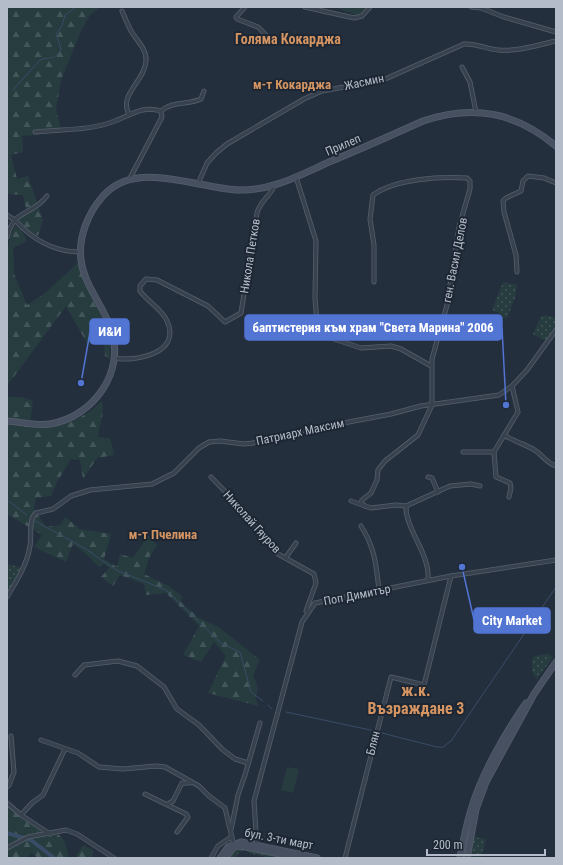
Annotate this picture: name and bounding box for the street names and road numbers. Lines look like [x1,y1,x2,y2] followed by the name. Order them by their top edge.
[343,71,385,93] street label: Жасмин
[323,131,363,159] street label: Прилеп
[440,216,470,304] street label: ген. Васил Делов
[237,218,263,294] street label: Никола Петков
[255,416,345,448] street label: Патриарх Максим
[220,488,284,556] street label: Николай Гяуров
[322,582,392,608] street label: Поп Димитър
[363,729,383,757] street label: Блян
[244,825,314,853] street label: бул. 3-ти март

